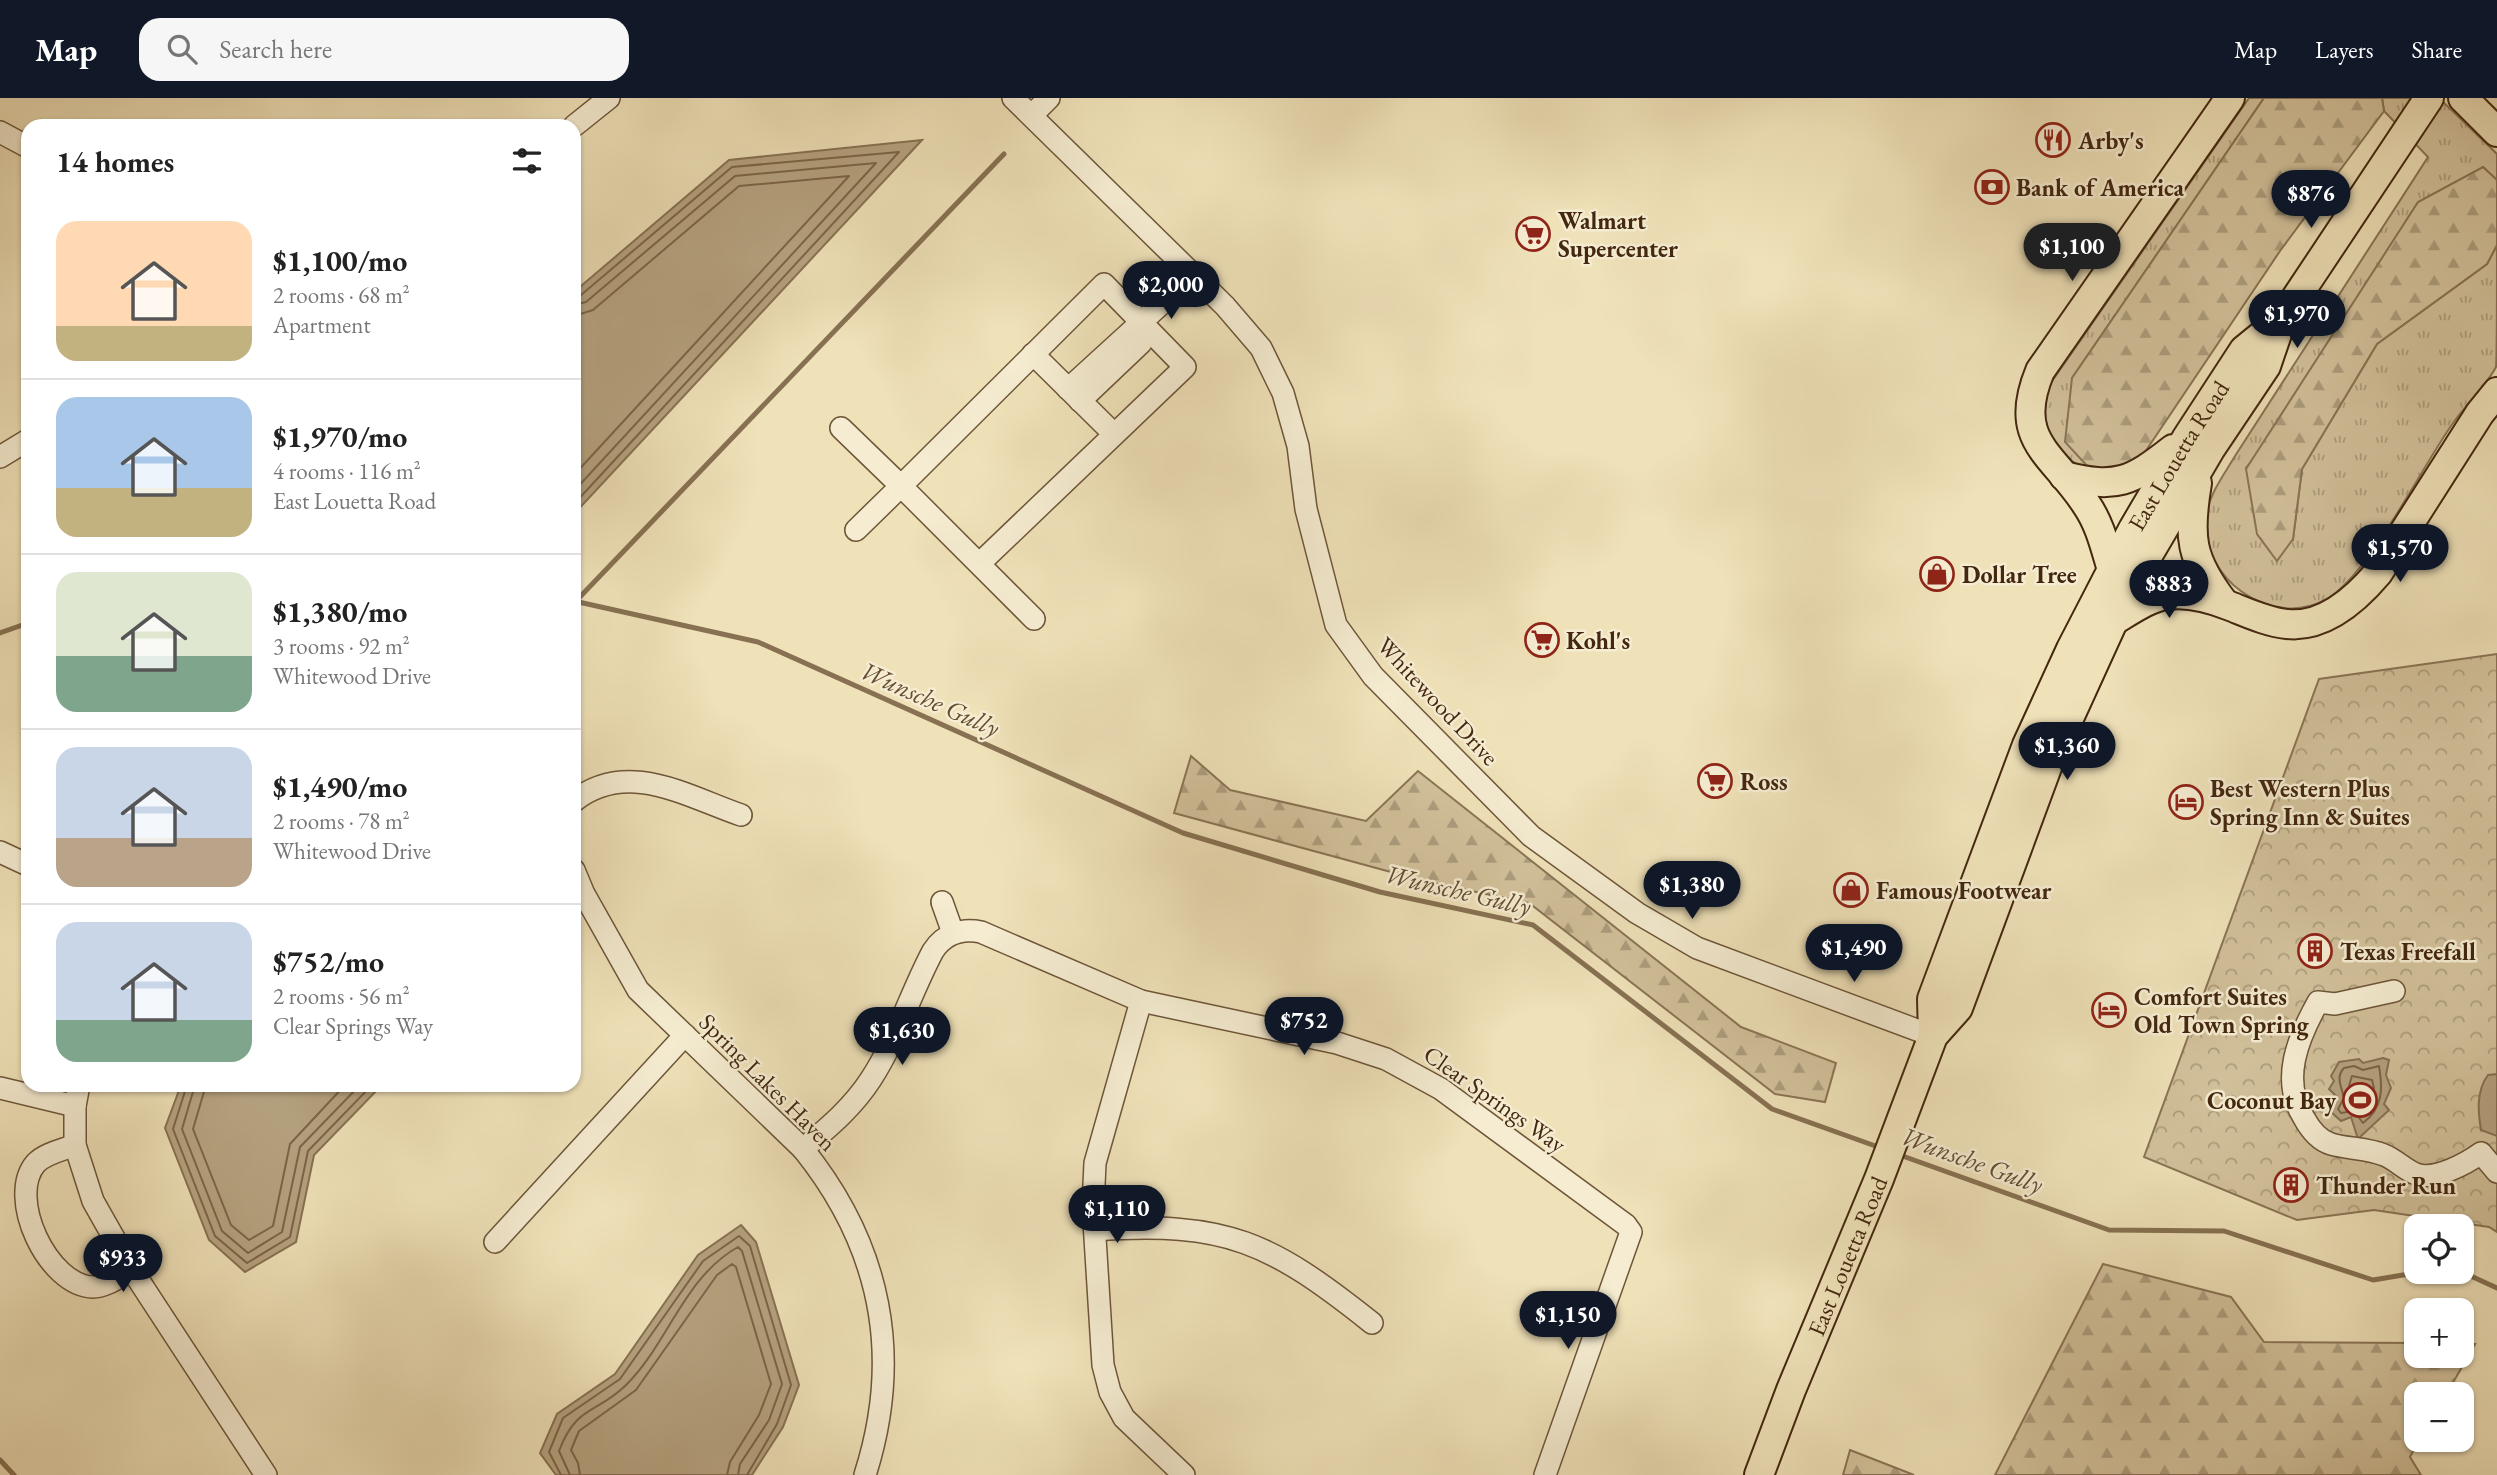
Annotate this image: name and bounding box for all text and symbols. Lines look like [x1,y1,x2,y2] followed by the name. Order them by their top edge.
[139,18,629,81] search box
[35,28,97,71] text: Map
[163,30,201,68] icon: search
[219,32,332,66] text: Search here
[2234,34,2277,65] text: Map
[2315,34,2374,65] text: Layers
[2412,34,2462,65] text: Share
[2034,121,2072,159] restaurant icon: Arby's
[2077,125,2144,157] place label: Arby's
[56,142,174,181] text: 14 homes
[508,142,546,180] icon: filters
[1973,168,2011,206] bank icon: Bank of America
[2270,170,2352,230] pin: $876
[2016,172,2184,203] place label: Bank of America
[2287,178,2335,208] text: $876
[1558,205,1678,264] place label: Walmart Supercenter
[1514,215,1552,253] supermarket icon: Walmart Supercenter
[2015,223,2129,283] pin: $1,100
[2040,231,2104,261] text: $1,100
[273,241,407,280] text: $1,100/mo
[112,249,196,333] icon: home
[1114,262,1228,321] pin: $2,000
[1139,269,1203,299] text: $2,000
[273,280,410,310] text: 2 rooms · 68 m²
[2240,290,2354,350] pin: $1,970
[2265,298,2329,328] text: $1,970
[273,310,371,340] text: Apartment
[2120,374,2236,536] street label: East Louetta Road
[273,417,407,456] text: $1,970/mo
[112,425,196,509] icon: home
[273,456,421,486] text: 4 rooms · 116 m²
[273,486,436,516] text: East Louetta Road
[2343,524,2457,584] pin: $1,570
[2368,532,2432,562] text: $1,570
[1918,555,1956,593] shop icon: Dollar Tree
[1962,559,2077,590] place label: Dollar Tree
[2128,560,2210,620] pin: $883
[2145,568,2193,598] text: $883
[273,592,407,631] text: $1,380/mo
[112,600,196,684] icon: home
[1523,621,1561,659] supermarket icon: Kohl's
[1566,625,1630,656] place label: Kohl's
[1370,630,1506,772] street label: Whitewood Drive
[273,631,410,661] text: 3 rooms · 92 m²
[855,653,1005,745] water label: Wunsche Gully
[273,661,431,691] text: Whitewood Drive
[2010,722,2124,782] pin: $1,360
[2035,730,2099,760] text: $1,360
[1696,762,1734,800] supermarket icon: Ross
[1740,766,1788,797] place label: Ross
[273,767,407,806] text: $1,490/mo
[2210,773,2410,833] place label: Best Western Plus Spring Inn & Suites
[112,775,196,859] icon: home
[2167,783,2205,821] hotel icon: Best Western Plus Spring Inn & Suites
[273,806,410,836] text: 2 rooms · 78 m²
[273,836,431,866] text: Whitewood Drive
[1382,857,1535,923] water label: Wunsche Gully
[1635,862,1749,921] pin: $1,380
[1660,869,1724,899] text: $1,380
[1832,871,1870,909] shop icon: Famous Footwear
[1876,875,2052,906] place label: Famous Footwear
[1797,924,1911,984] pin: $1,490
[1822,932,1886,962] text: $1,490
[2296,932,2334,970] building icon: Texas Freefall
[2340,936,2476,967] place label: Texas Freefall
[273,942,384,981] text: $752/mo
[112,950,196,1034] icon: home
[273,981,410,1011] text: 2 rooms · 56 m²
[2134,981,2310,1041] place label: Comfort Suites Old Town Spring
[2090,991,2128,1029] hotel icon: Comfort Suites Old Town Spring
[1263,998,1345,1057] pin: $752
[1280,1005,1328,1035] text: $752
[692,1006,844,1158] street label: Spring Lakes Haven
[845,1007,959,1067] pin: $1,630
[273,1011,433,1041] text: Clear Springs Way
[870,1015,934,1045] text: $1,630
[1418,1038,1573,1160] street label: Clear Springs Way
[2341,1081,2379,1119] sports icon: Coconut Bay
[2207,1085,2336,1117] place label: Coconut Bay
[1896,1119,2048,1202] water label: Wunsche Gully
[2272,1166,2310,1204] building icon: Thunder Run
[2316,1170,2456,1201] place label: Thunder Run
[1800,1171,1894,1341] street label: East Louetta Road
[1060,1186,1174,1245] pin: $1,110
[1085,1193,1149,1223] text: $1,110
[2404,1214,2474,1452] map controls
[2404,1214,2474,1284] button: locate
[82,1234,164,1294] pin: $933
[99,1242,147,1272] text: $933
[1511,1292,1625,1351] pin: $1,150
[2404,1298,2474,1368] button: +
[1536,1299,1600,1329] text: $1,150
[2404,1382,2474,1452] button: −

